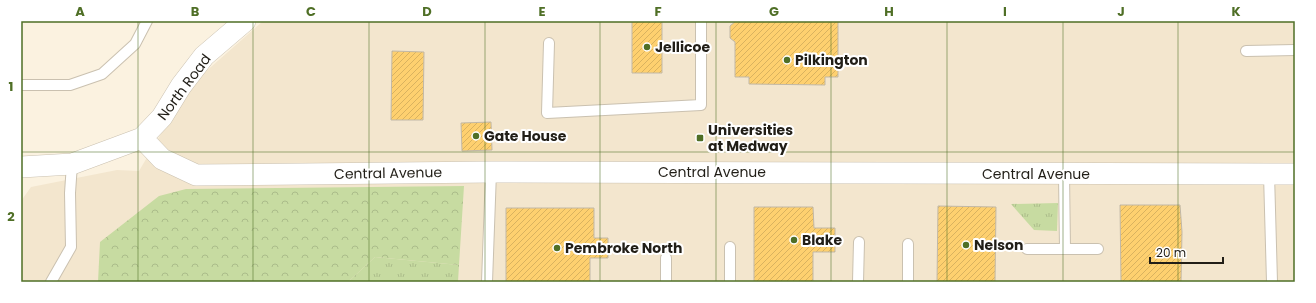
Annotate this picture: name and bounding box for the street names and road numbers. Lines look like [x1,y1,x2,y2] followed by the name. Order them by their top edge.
[152,50,216,124] street label: North Road
[334,162,442,184] street label: Central Avenue
[658,162,766,182] street label: Central Avenue
[982,164,1090,184] street label: Central Avenue

